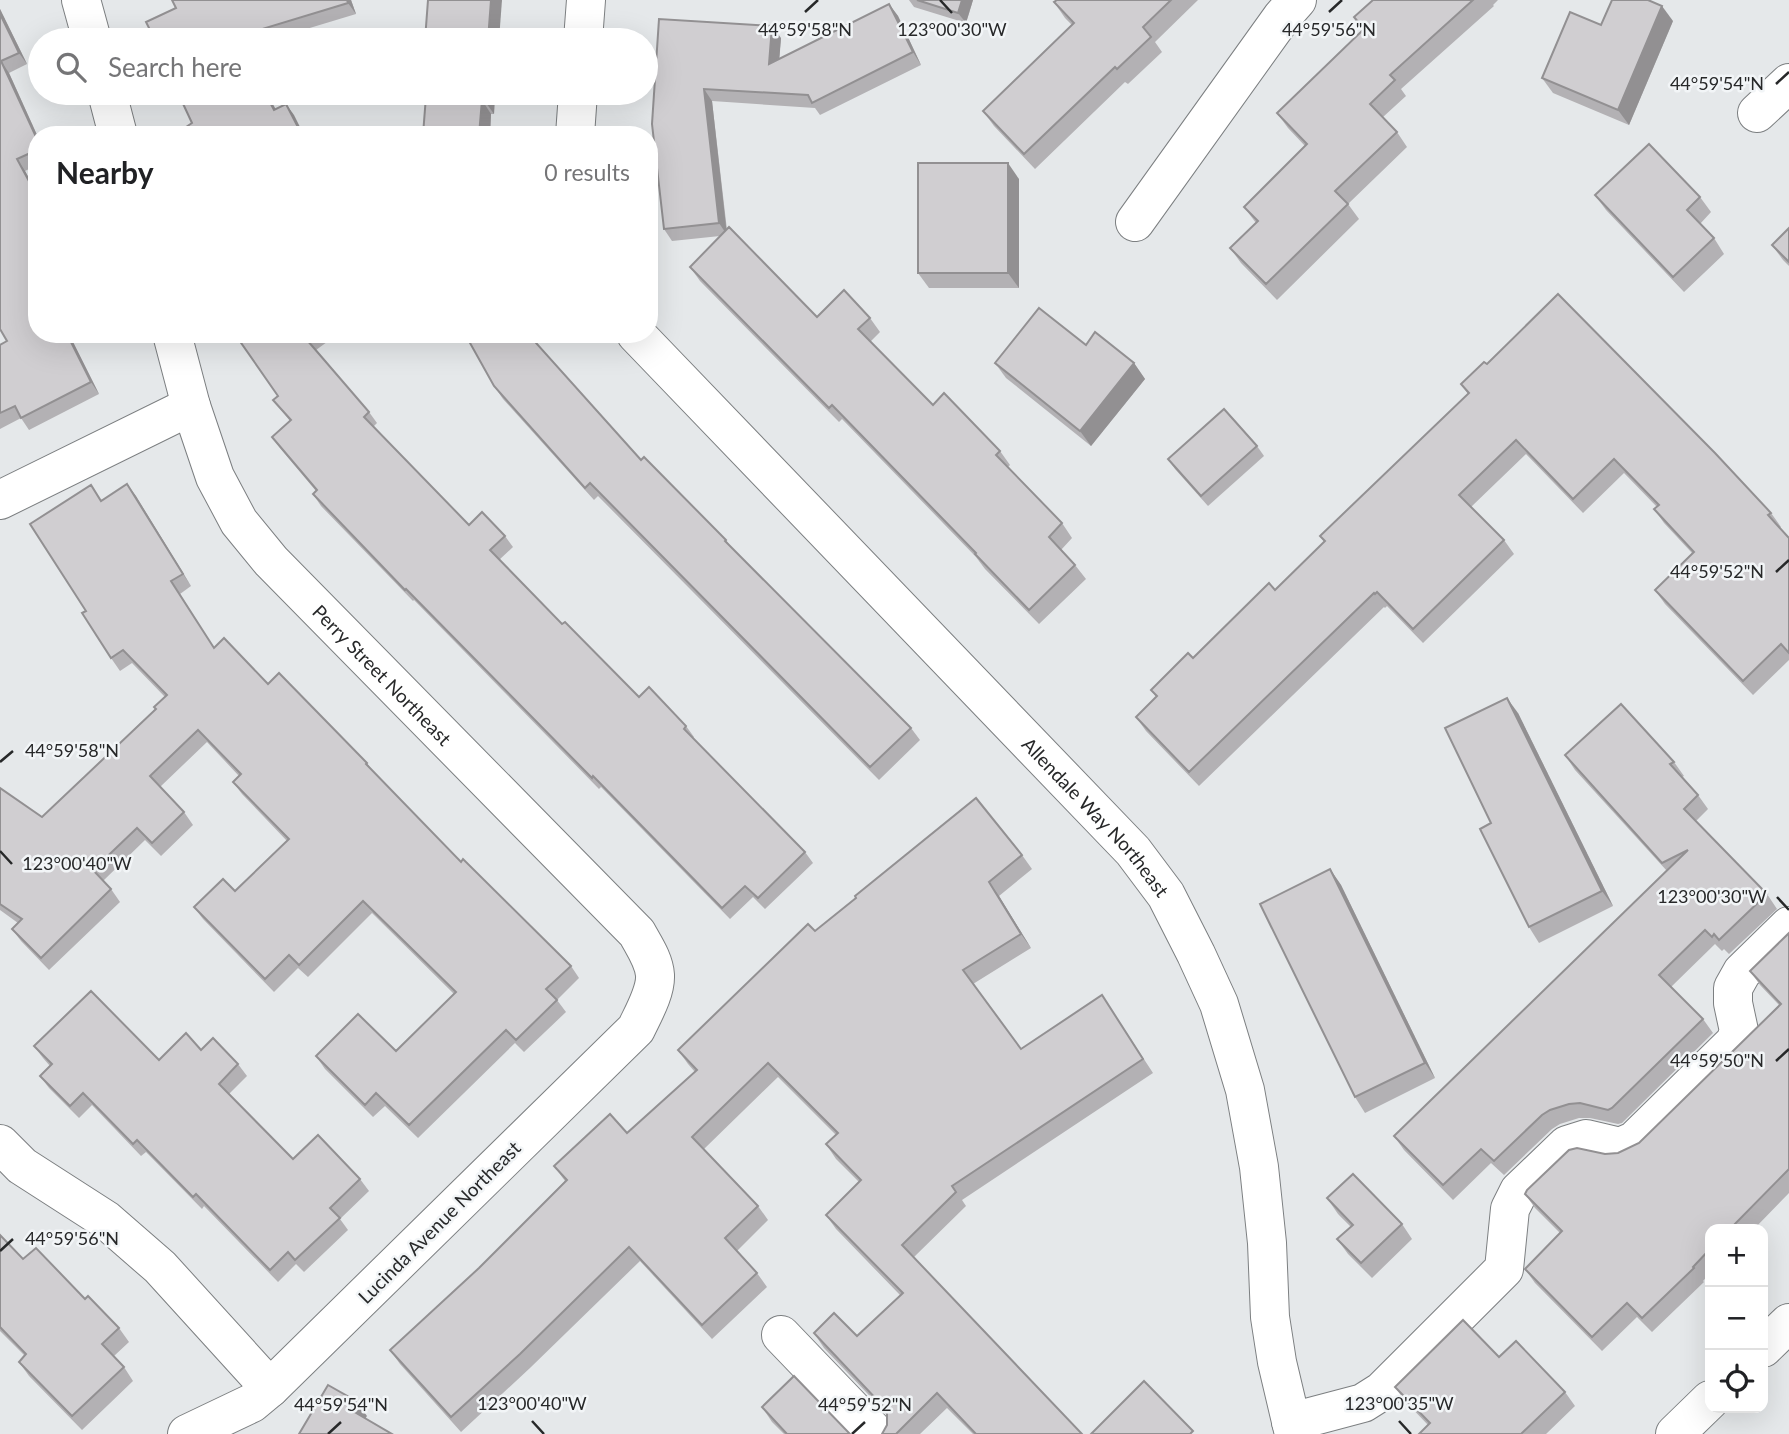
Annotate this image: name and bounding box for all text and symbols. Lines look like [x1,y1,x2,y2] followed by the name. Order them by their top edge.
[758,18,852,40] text: 44°59'58"N
[897,18,1007,40] text: 123°00'30"W
[1282,18,1376,40] text: 44°59'56"N
[28,28,658,105] search box
[52,48,90,86] icon: search
[108,51,242,83] text: Search here
[1670,72,1764,94] text: 44°59'54"N
[56,154,154,190] text: Nearby
[544,158,630,186] text: 0 results
[1670,560,1764,582] text: 44°59'52"N
[309,599,457,750] street label: Perry Street Northeast
[1018,732,1175,901] street label: Allendale Way Northeast
[25,739,119,761] text: 44°59'58"N
[22,852,132,874] text: 123°00'40"W
[1657,885,1767,907] text: 123°00'30"W
[1670,1049,1764,1071] text: 44°59'50"N
[353,1136,525,1308] street label: Lucinda Avenue Northeast
[1705,1224,1768,1413] map controls
[1705,1224,1768,1287] button: +
[25,1227,119,1249] text: 44°59'56"N
[1705,1287,1768,1350] button: −
[1705,1350,1768,1413] button: locate
[477,1392,587,1414] text: 123°00'40"W
[1344,1392,1454,1414] text: 123°00'35"W
[294,1393,388,1415] text: 44°59'54"N
[818,1393,912,1415] text: 44°59'52"N

